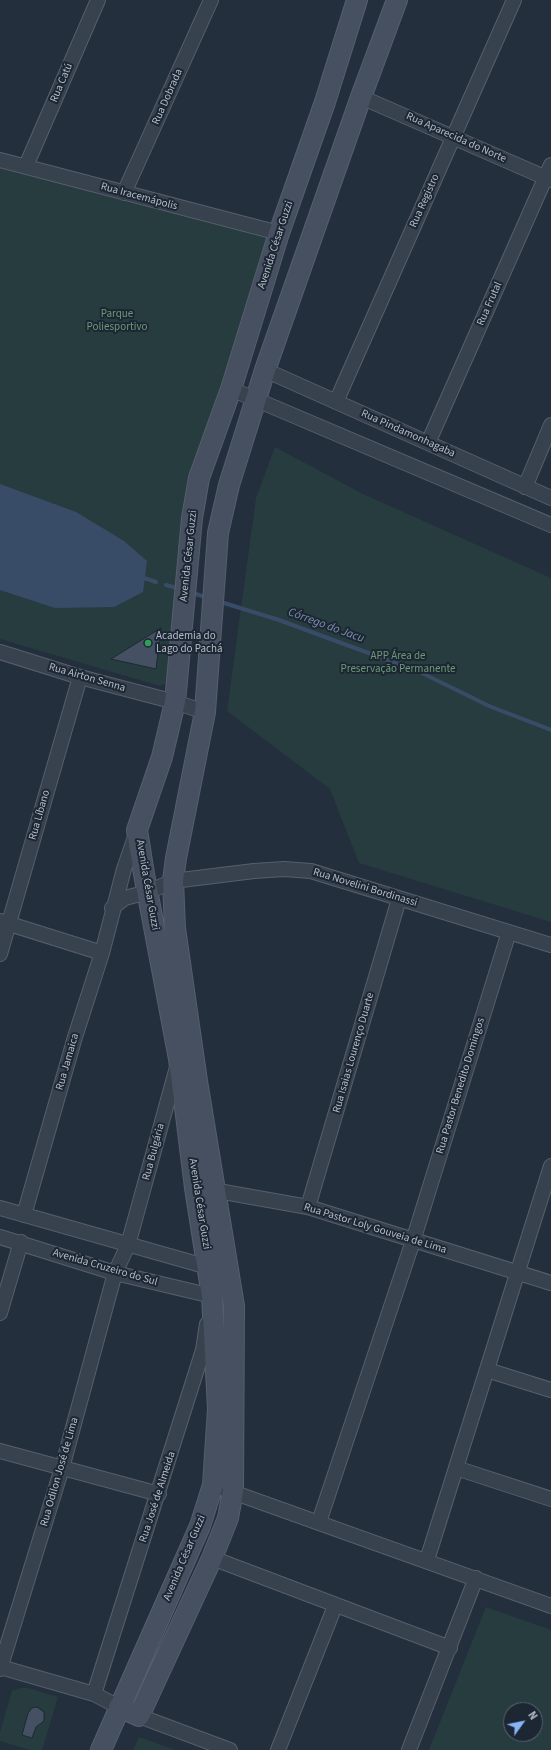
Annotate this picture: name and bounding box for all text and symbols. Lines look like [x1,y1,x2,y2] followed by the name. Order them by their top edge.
[48,61,76,105] street label: Rua Catú
[150,67,186,127] street label: Rua Dobrada
[404,110,508,166] street label: Rua Aparecida do Norte
[407,172,443,230] street label: Rua Registro
[99,180,179,214] street label: Rua Iracemápolis
[256,199,296,291] street label: Avenida César Guzzi
[474,280,506,328] street label: Rua Frutal
[87,308,147,334] park label: Parque Poliesportivo
[359,407,457,461] street label: Rua Pindamonhagaba
[178,510,200,602] street label: Avenida César Guzzi
[286,606,366,646] water label: Córrego do Jacu
[156,630,223,656] place label: Academia do Lago do Pachá
[143,638,153,648] marker: Academia do Lago do Pachá
[340,650,456,676] park label: APP Área de Preservação Permanente
[47,661,127,695] street label: Rua Airton Senna
[27,788,53,842] street label: Rua Líbano
[133,839,161,931] street label: Avenida César Guzzi
[311,866,419,910] street label: Rua Novelini Bordinassi
[330,991,378,1115] street label: Rua Isaias Lourenço Duarte
[434,1016,488,1156] street label: Rua Pastor Benedito Domingos
[54,1032,82,1092] street label: Rua Jamaica
[140,1122,168,1182] street label: Rua Bulgária
[185,1158,213,1250] street label: Avenida César Guzzi
[302,1201,448,1257] street label: Rua Pastor Loly Gouveia de Lima
[51,1247,159,1289] street label: Avenida Cruzeiro do Sul
[38,1416,82,1528] street label: Rua Odilon José de Lima
[137,1450,179,1544] street label: Rua José de Almeida
[161,1513,209,1603] street label: Avenida César Guzzi
[503,1702,543,1742] north arrow
[524,1709,541,1723] text: N

